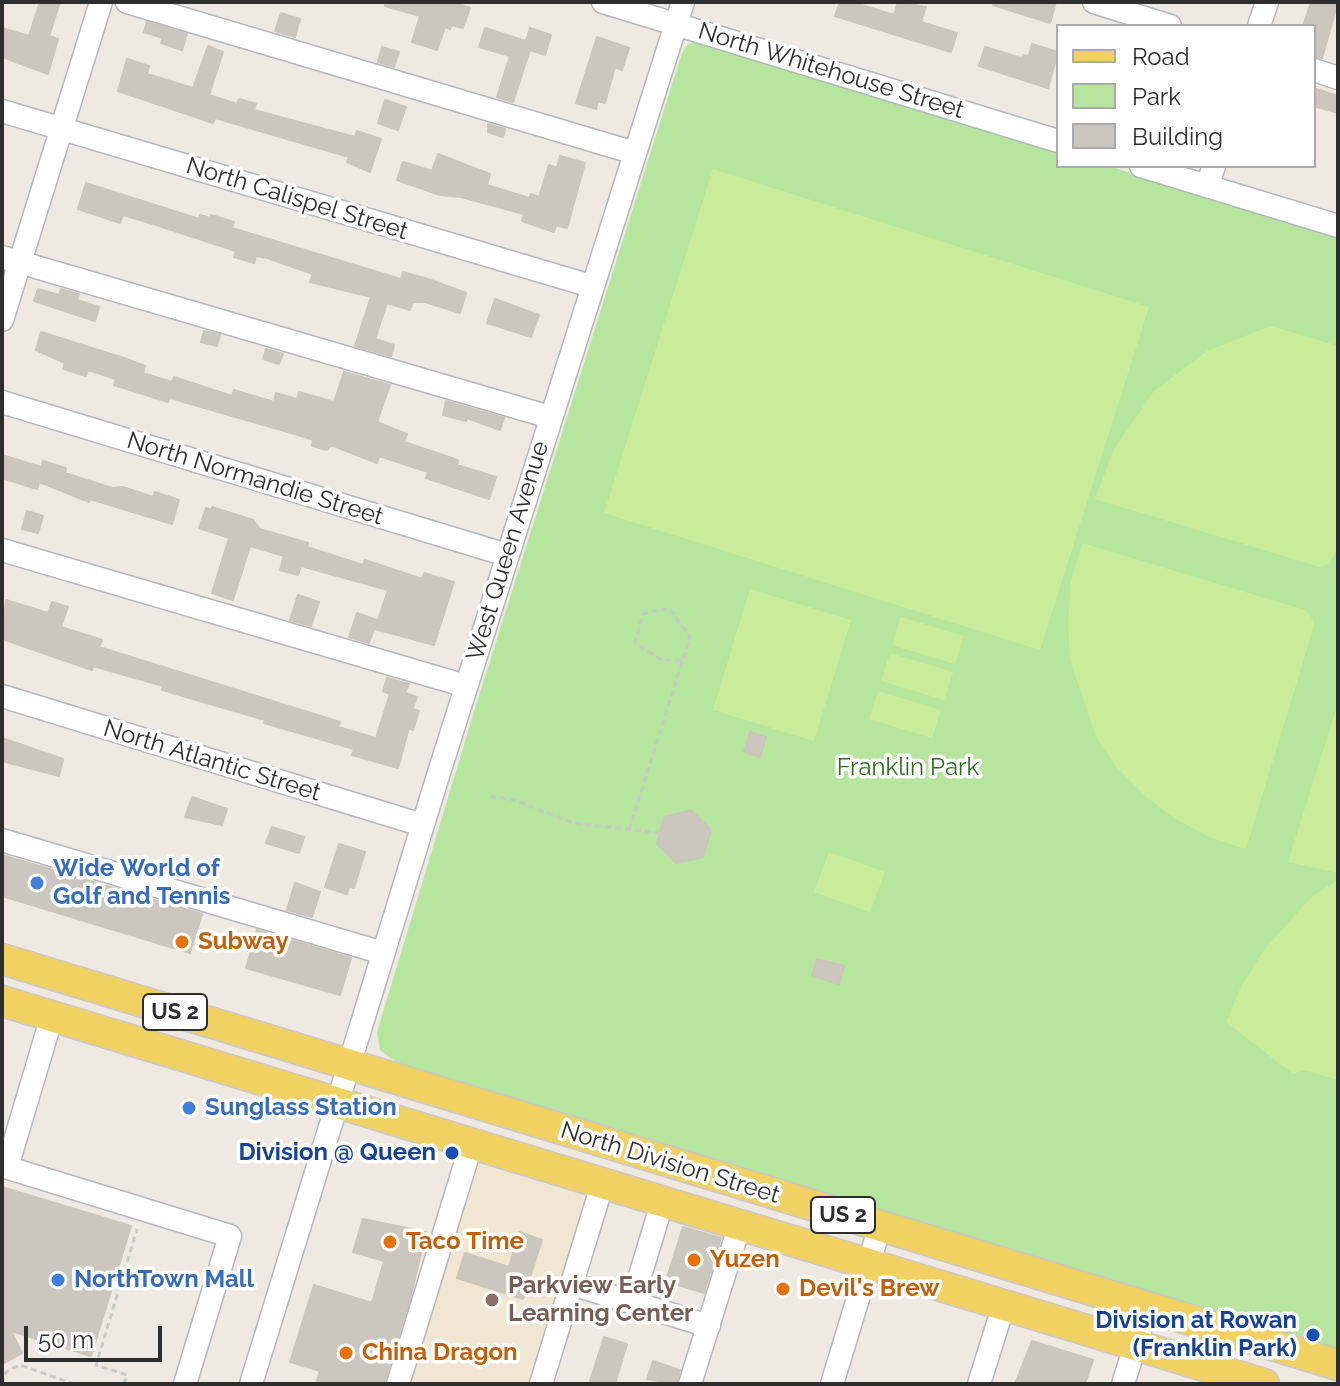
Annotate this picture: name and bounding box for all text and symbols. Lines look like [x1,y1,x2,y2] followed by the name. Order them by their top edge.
[695,17,967,125] street label: North Whitehouse Street
[1056,24,1316,168] legend
[1132,42,1190,71] text: Road
[1132,82,1181,111] text: Park
[1132,122,1223,151] text: Building
[183,152,411,246] street label: North Calispel Street
[123,426,387,532] street label: North Normandie Street
[461,438,555,664] street label: West Queen Avenue
[100,714,324,808] street label: North Atlantic Street
[837,754,979,782] park label: Franklin Park
[53,855,230,911] place label: Wide World of Golf and Tennis
[28,874,46,892] marker: Wide World of Golf and Tennis
[198,928,289,956] place label: Subway
[173,933,191,951] marker: Subway
[143,994,207,1030] road number: US 2
[205,1094,397,1122] place label: Sunglass Station
[180,1099,198,1117] marker: Sunglass Station
[557,1116,783,1210] street label: North Division Street
[238,1139,436,1167] place label: Division @ Queen
[443,1144,461,1162] marker: Division @ Queen
[811,1197,875,1233] road number: US 2
[406,1228,524,1256] place label: Taco Time
[381,1233,399,1251] marker: Taco Time
[710,1246,780,1274] place label: Yuzen
[685,1251,703,1269] marker: Yuzen
[74,1266,254,1294] place label: NorthTown Mall
[49,1271,67,1289] marker: NorthTown Mall
[508,1272,693,1328] place label: Parkview Early Learning Center
[799,1275,939,1303] place label: Devil's Brew
[774,1280,792,1298] marker: Devil's Brew
[483,1291,501,1309] marker: Parkview Early Learning Center
[1095,1307,1297,1363] place label: Division at Rowan (Franklin Park)
[28,1310,166,1360] scale bar
[38,1325,94,1354] text: 50 m
[1304,1326,1322,1344] marker: Division at Rowan (Franklin Park)
[362,1339,517,1367] place label: China Dragon
[337,1344,355,1362] marker: China Dragon

